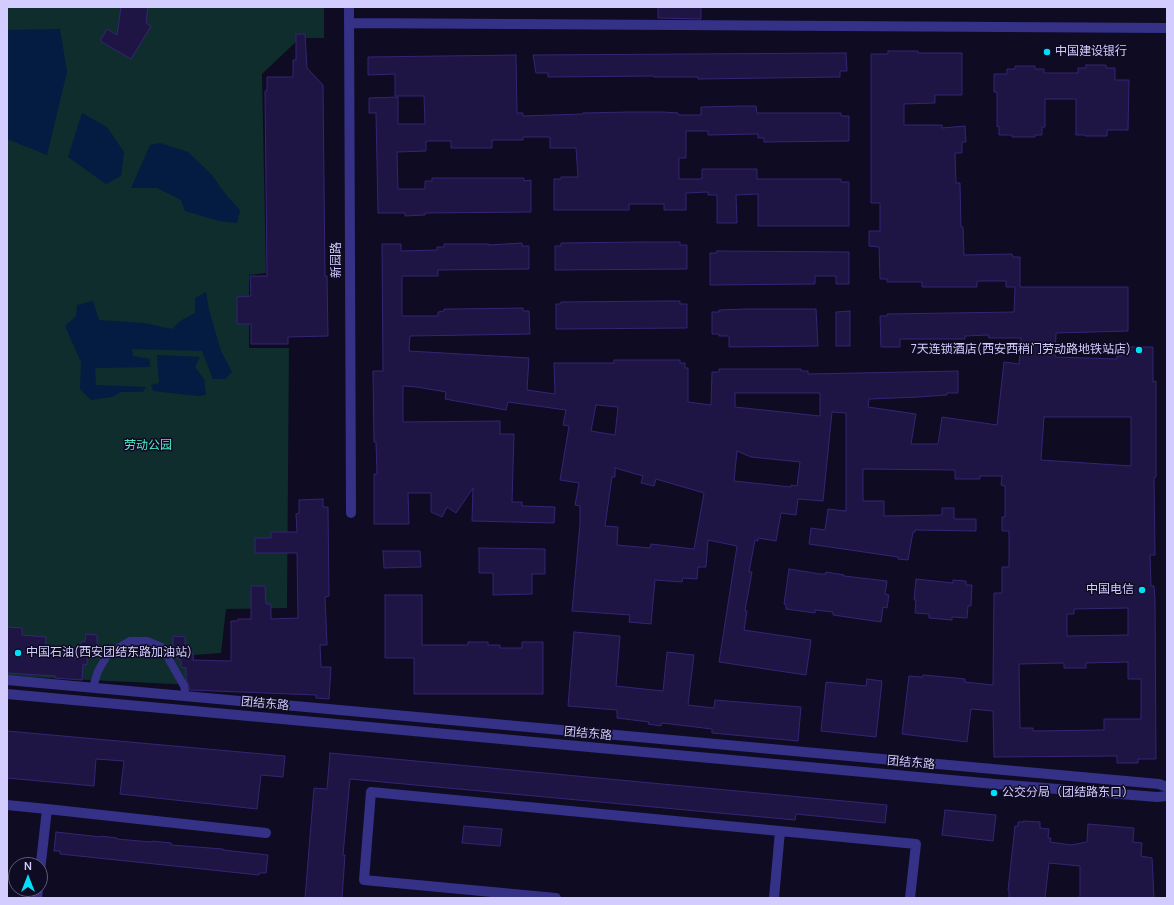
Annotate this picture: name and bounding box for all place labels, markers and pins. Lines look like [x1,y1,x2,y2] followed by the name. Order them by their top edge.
[1055,45,1127,59] place label: 中国建设银行
[1042,47,1052,57] marker: 中国建设银行
[911,343,1131,357] place label: 7天连锁酒店(西安西稍门劳动路地铁站店)
[1134,345,1144,355] marker: 7天连锁酒店(西安西稍门劳动路地铁站店)
[1086,583,1134,597] place label: 中国电信
[1137,585,1147,595] marker: 中国电信
[26,646,192,660] place label: 中国石油(西安团结东路加油站)
[13,648,23,658] marker: 中国石油(西安团结东路加油站)
[1002,786,1134,800] place label: 公交分局（团结路东口）
[989,788,999,798] marker: 公交分局（团结路东口）

